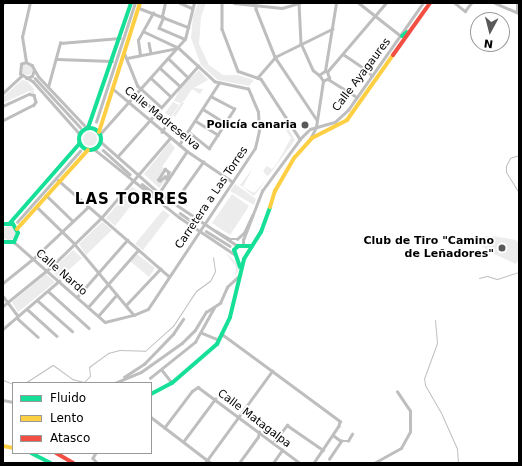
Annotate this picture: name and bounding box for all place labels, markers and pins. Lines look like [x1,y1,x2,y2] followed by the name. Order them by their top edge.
[206,118,297,132] place label: Policía canaria
[300,120,310,130] marker: Policía canaria
[364,235,494,261] place label: Club de Tiro "Camino de Leñadores"
[497,243,507,253] marker: Club de Tiro "Camino de Leñadores"

